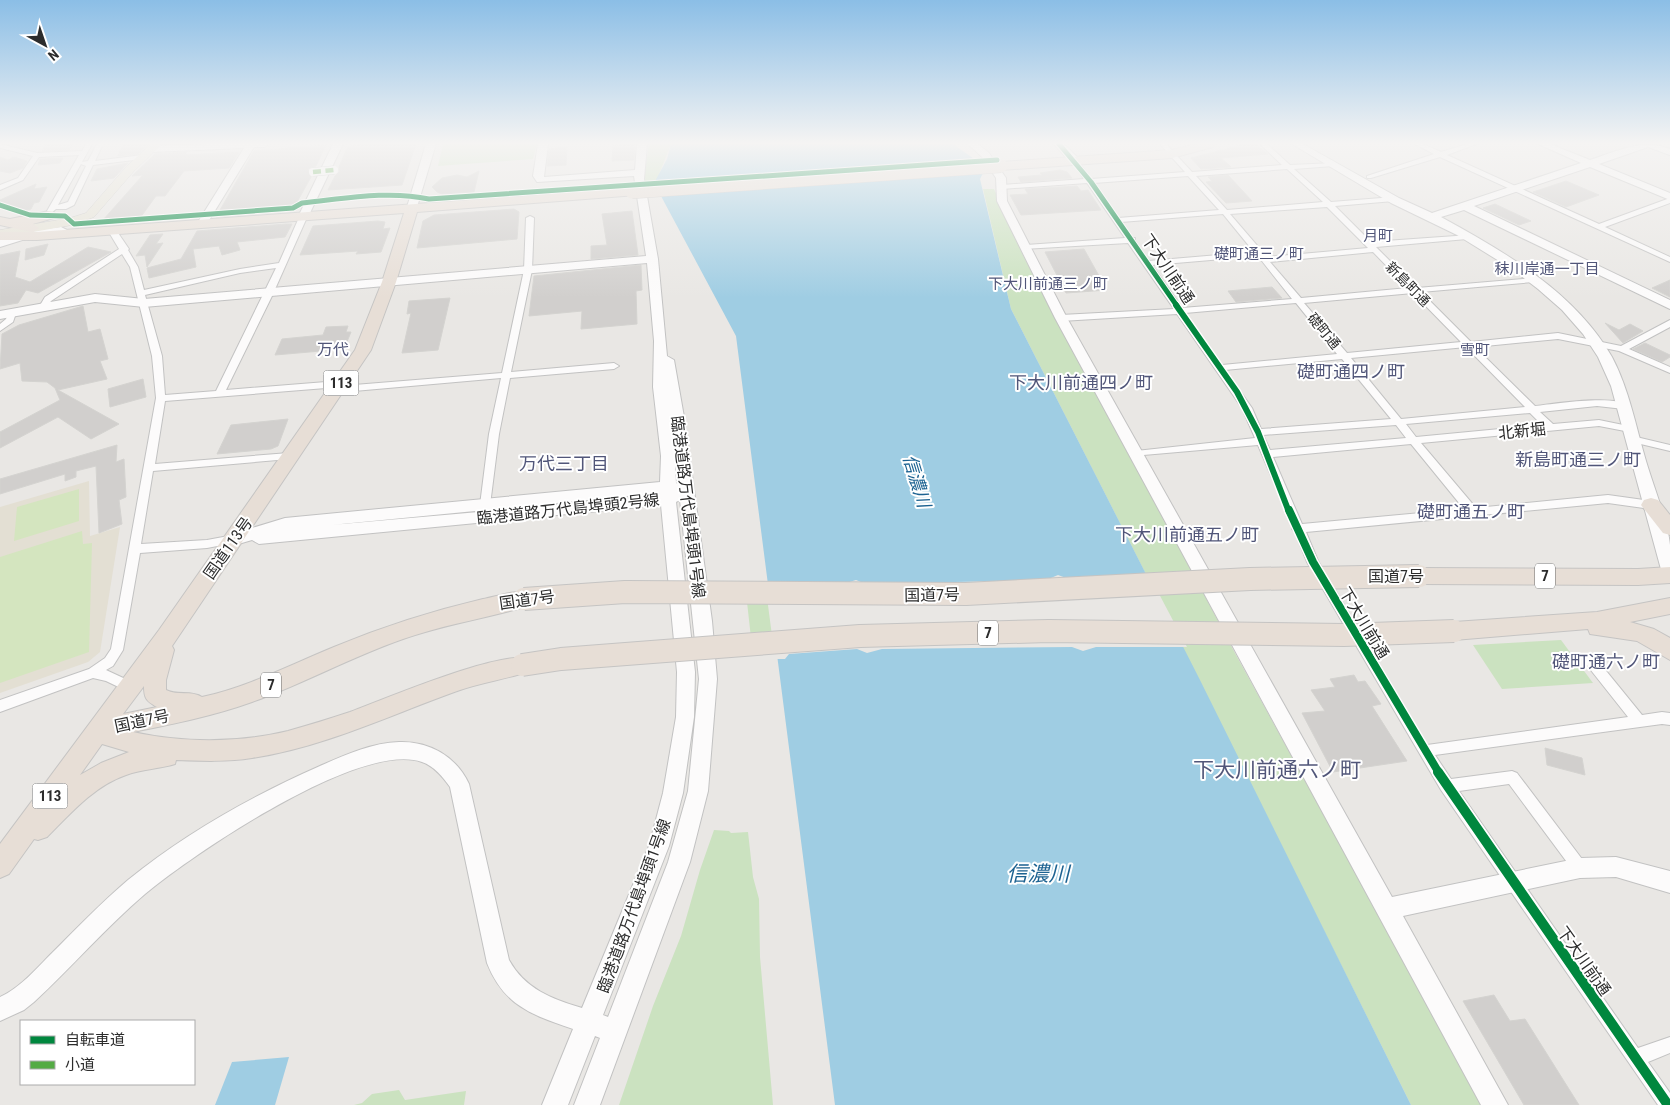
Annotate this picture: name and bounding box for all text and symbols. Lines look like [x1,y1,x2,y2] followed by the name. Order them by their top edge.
[20,20,70,70] north arrow
[45,46,62,64] text: N
[1363,227,1393,245] district label: 月町
[1138,231,1198,307] street label: 下大川前通
[1214,245,1304,263] district label: 礎町通三ノ町
[1383,259,1433,309] street label: 新島町通
[1494,260,1600,278] district label: 秣川岸通一丁目
[988,275,1108,293] district label: 下大川前通三ノ町
[1304,310,1344,352] street label: 礎町通
[317,340,349,359] district label: 万代
[1460,341,1490,359] district label: 雪町
[1297,361,1405,382] district label: 礎町通四ノ町
[324,370,358,396] road number: 113
[1009,372,1153,393] district label: 下大川前通四ノ町
[667,415,709,599] street label: 臨港道路万代島埠頭1号線
[1497,419,1547,443] street label: 北新堀
[1515,449,1641,470] district label: 新島町通三ノ町
[899,452,936,512] water label: 信濃川
[519,453,609,474] district label: 万代三丁目
[476,490,660,528] street label: 臨港道路万代島埠頭2号線
[1417,501,1525,522] district label: 礎町通五ノ町
[200,513,256,583] street label: 国道113号
[1115,524,1259,545] district label: 下大川前通五ノ町
[1535,564,1555,588] road number: 7
[1368,567,1424,586] street label: 国道7号
[1335,584,1393,662] street label: 下大川前通
[904,585,960,605] street label: 国道7号
[498,587,556,613] street label: 国道7号
[978,620,998,646] road number: 7
[1552,651,1660,672] district label: 礎町通六ノ町
[261,672,281,698] road number: 7
[113,706,171,736] street label: 国道7号
[1193,758,1361,782] district label: 下大川前通六ノ町
[32,784,68,808] road number: 113
[594,816,674,996] street label: 臨港道路万代島埠頭1号線
[1007,862,1071,886] water label: 信濃川
[1553,923,1615,999] street label: 下大川前通
[20,1020,195,1085] legend
[65,1031,125,1049] text: 自転車道
[65,1056,95,1074] text: 小道

